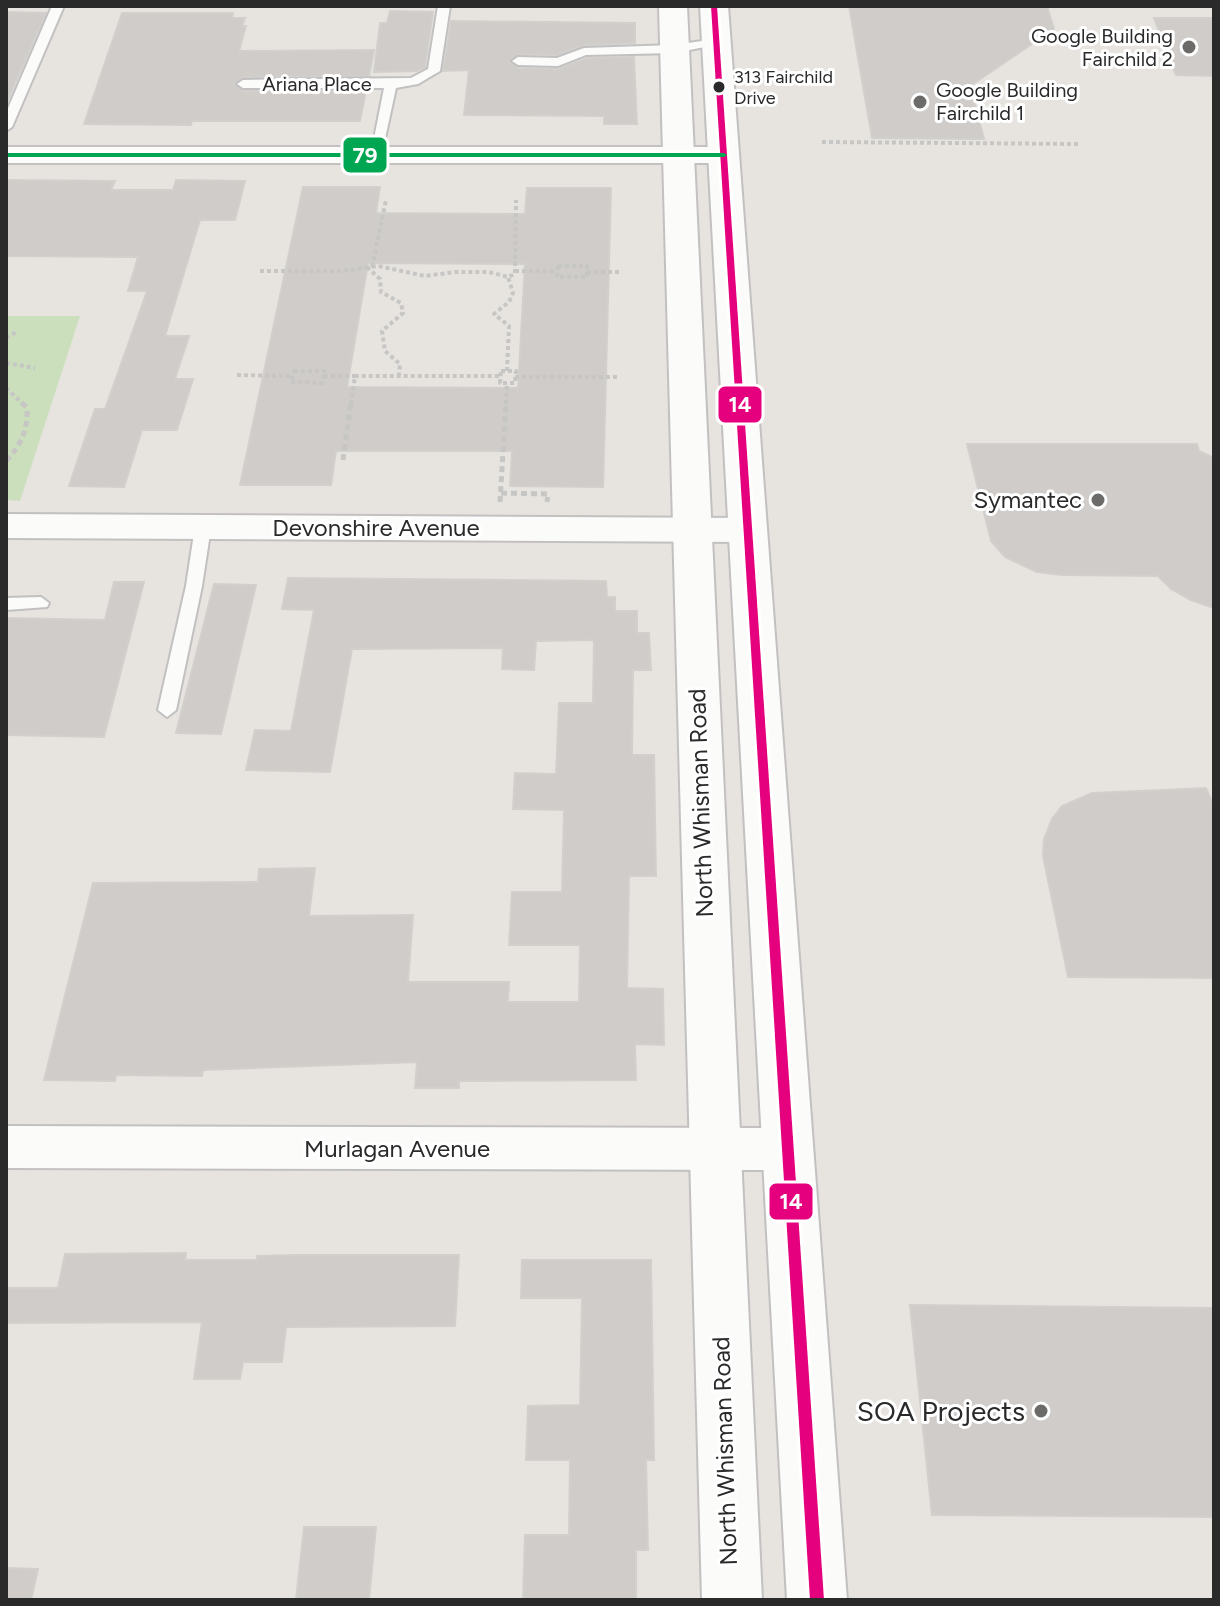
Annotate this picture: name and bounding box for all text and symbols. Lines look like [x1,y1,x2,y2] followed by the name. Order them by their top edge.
[1031,24,1173,71] place label: Google Building Fairchild 2
[1180,38,1198,56] marker: Google Building Fairchild 2
[734,66,833,109] place label: 313 Fairchild Drive
[262,72,372,96] street label: Ariana Place
[936,78,1078,125] place label: Google Building Fairchild 1
[711,79,727,95] marker: 313 Fairchild Drive
[911,93,929,111] marker: Google Building Fairchild 1
[342,136,388,174] line badge: 79
[353,142,378,169] text: 79
[717,385,763,424] line badge: 14
[728,391,752,418] text: 14
[973,485,1082,514] place label: Symantec
[1089,491,1107,509] marker: Symantec
[272,513,480,542] street label: Devonshire Avenue
[682,688,719,918] street label: North Whisman Road
[304,1134,490,1163] street label: Murlagan Avenue
[768,1182,814,1221] line badge: 14
[779,1188,803,1215] text: 14
[706,1336,743,1566] street label: North Whisman Road
[857,1394,1025,1428] place label: SOA Projects
[1032,1402,1050,1420] marker: SOA Projects

